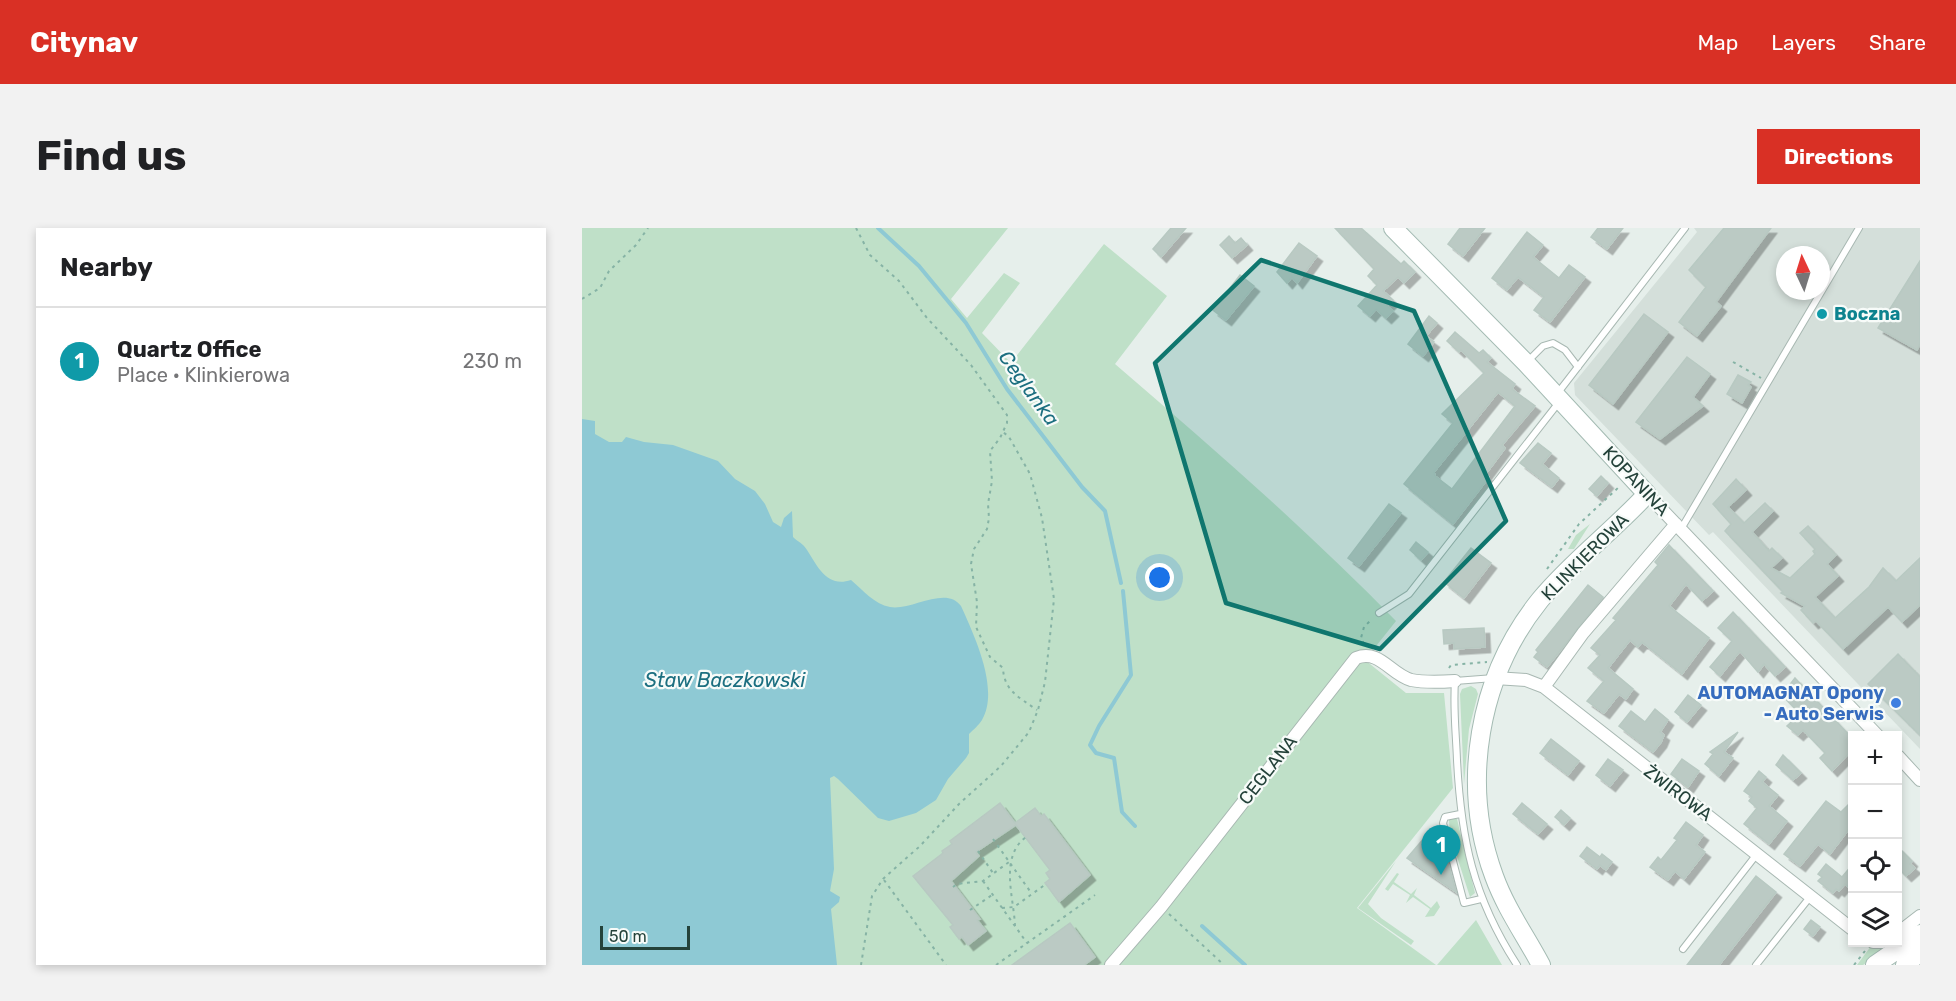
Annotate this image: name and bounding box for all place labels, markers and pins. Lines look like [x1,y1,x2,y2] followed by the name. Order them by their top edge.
[1834,303,1900,325] place label: Boczna
[1815,307,1829,321] marker: Boczna
[1697,682,1884,725] place label: AUTOMAGNAT Opony - Auto Serwis
[1889,696,1903,710] marker: AUTOMAGNAT Opony - Auto Serwis
[1422,826,1460,875] pin: 1

